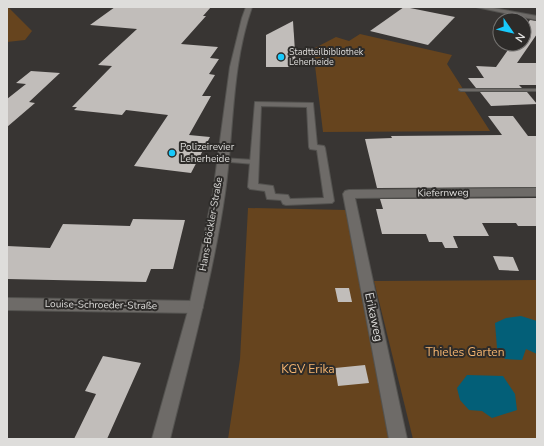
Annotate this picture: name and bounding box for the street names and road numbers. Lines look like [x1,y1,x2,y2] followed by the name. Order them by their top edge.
[196,176,226,272] street label: Hans-Böckler-Straße
[417,186,469,200] street label: Kiefernweg
[361,291,387,343] street label: Erikaweg
[45,297,157,313] street label: Louise-Schroeder-Straße

